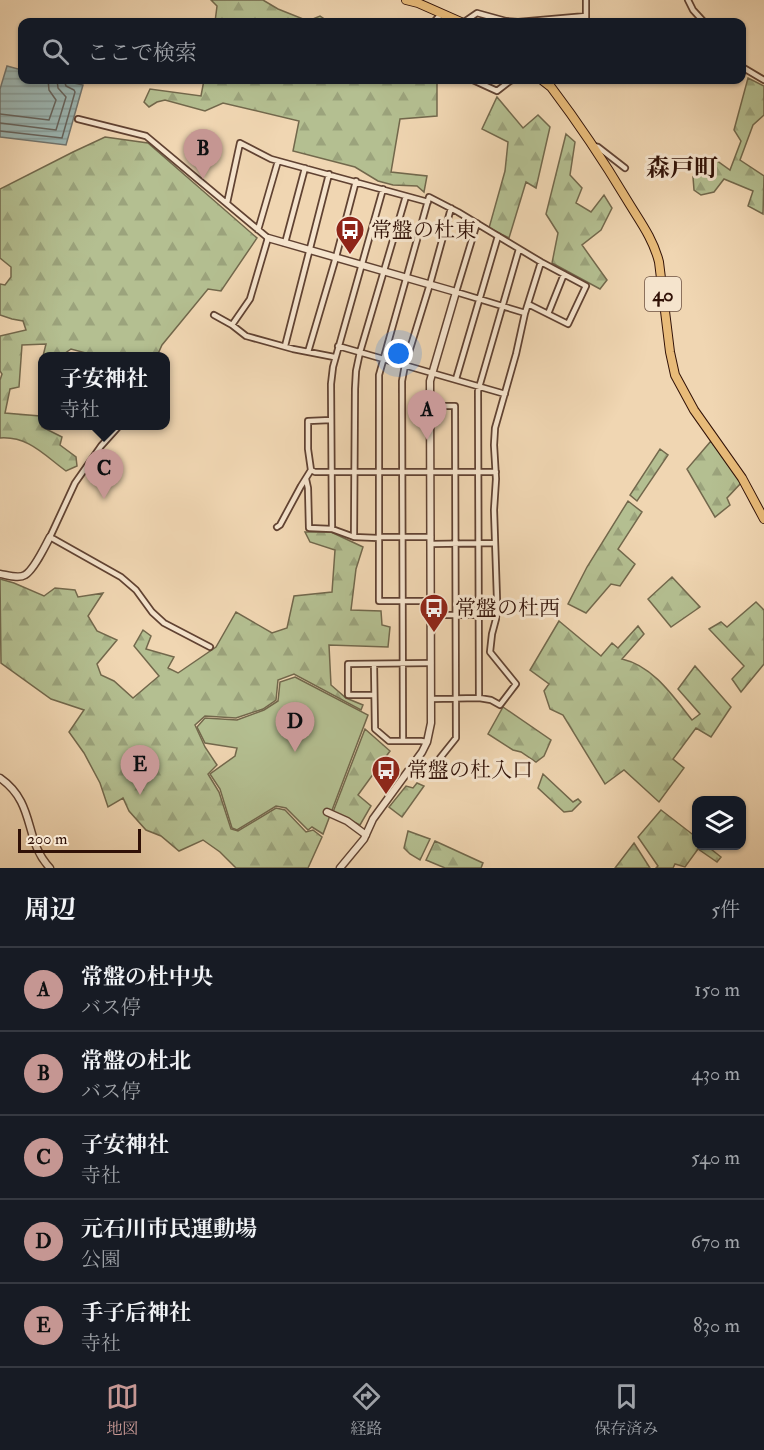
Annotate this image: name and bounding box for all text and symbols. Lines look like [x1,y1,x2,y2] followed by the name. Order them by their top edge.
[18,18,746,84] search box
[39,35,72,68] icon: search
[87,39,197,67] text: ここで検索
[184,130,222,179] pin: B
[646,153,718,184] district label: 森戸町
[334,214,366,256] bus stop icon: 常盤の杜東
[371,217,476,244] place label: 常盤の杜東
[645,277,681,311] road number: 40
[384,339,413,368] your location
[38,352,170,430] popup
[60,365,148,393] text: 子安神社
[408,390,446,440] pin: A
[60,397,100,422] text: 寺社
[84,450,124,499] pin: C
[418,592,450,634] bus stop icon: 常盤の杜西
[455,595,560,622] place label: 常盤の杜西
[276,702,314,752] pin: D
[120,746,160,795] pin: E
[370,754,402,796] bus stop icon: 常盤の杜入口
[407,757,533,784] place label: 常盤の杜入口
[692,796,746,850] map controls
[692,796,746,850] button: layers
[18,826,141,854] scale bar
[27,829,67,849] text: 200 m
[24,894,76,926] text: 周辺
[711,897,740,922] text: 5件
[81,963,213,991] text: 常盤の杜中央
[37,977,50,1002] text: A
[694,977,740,1002] text: 150 m
[81,995,141,1020] text: バス停
[81,1047,191,1075] text: 常盤の杜北
[37,1061,50,1086] text: B
[692,1061,740,1086] text: 430 m
[81,1079,141,1104] text: バス停
[81,1131,169,1159] text: 子安神社
[36,1145,51,1170] text: C
[691,1145,740,1170] text: 540 m
[81,1163,121,1188] text: 寺社
[81,1215,257,1243] text: 元石川市民運動場
[35,1229,52,1254] text: D
[691,1229,740,1254] text: 670 m
[81,1247,121,1272] text: 公園
[81,1299,191,1327] text: 手子后神社
[36,1313,51,1338] text: E
[693,1313,740,1338] text: 830 m
[81,1331,121,1356] text: 寺社
[106,1380,139,1439] tab: 地図
[350,1380,383,1439] tab: 経路
[594,1380,658,1439] tab: 保存済み

